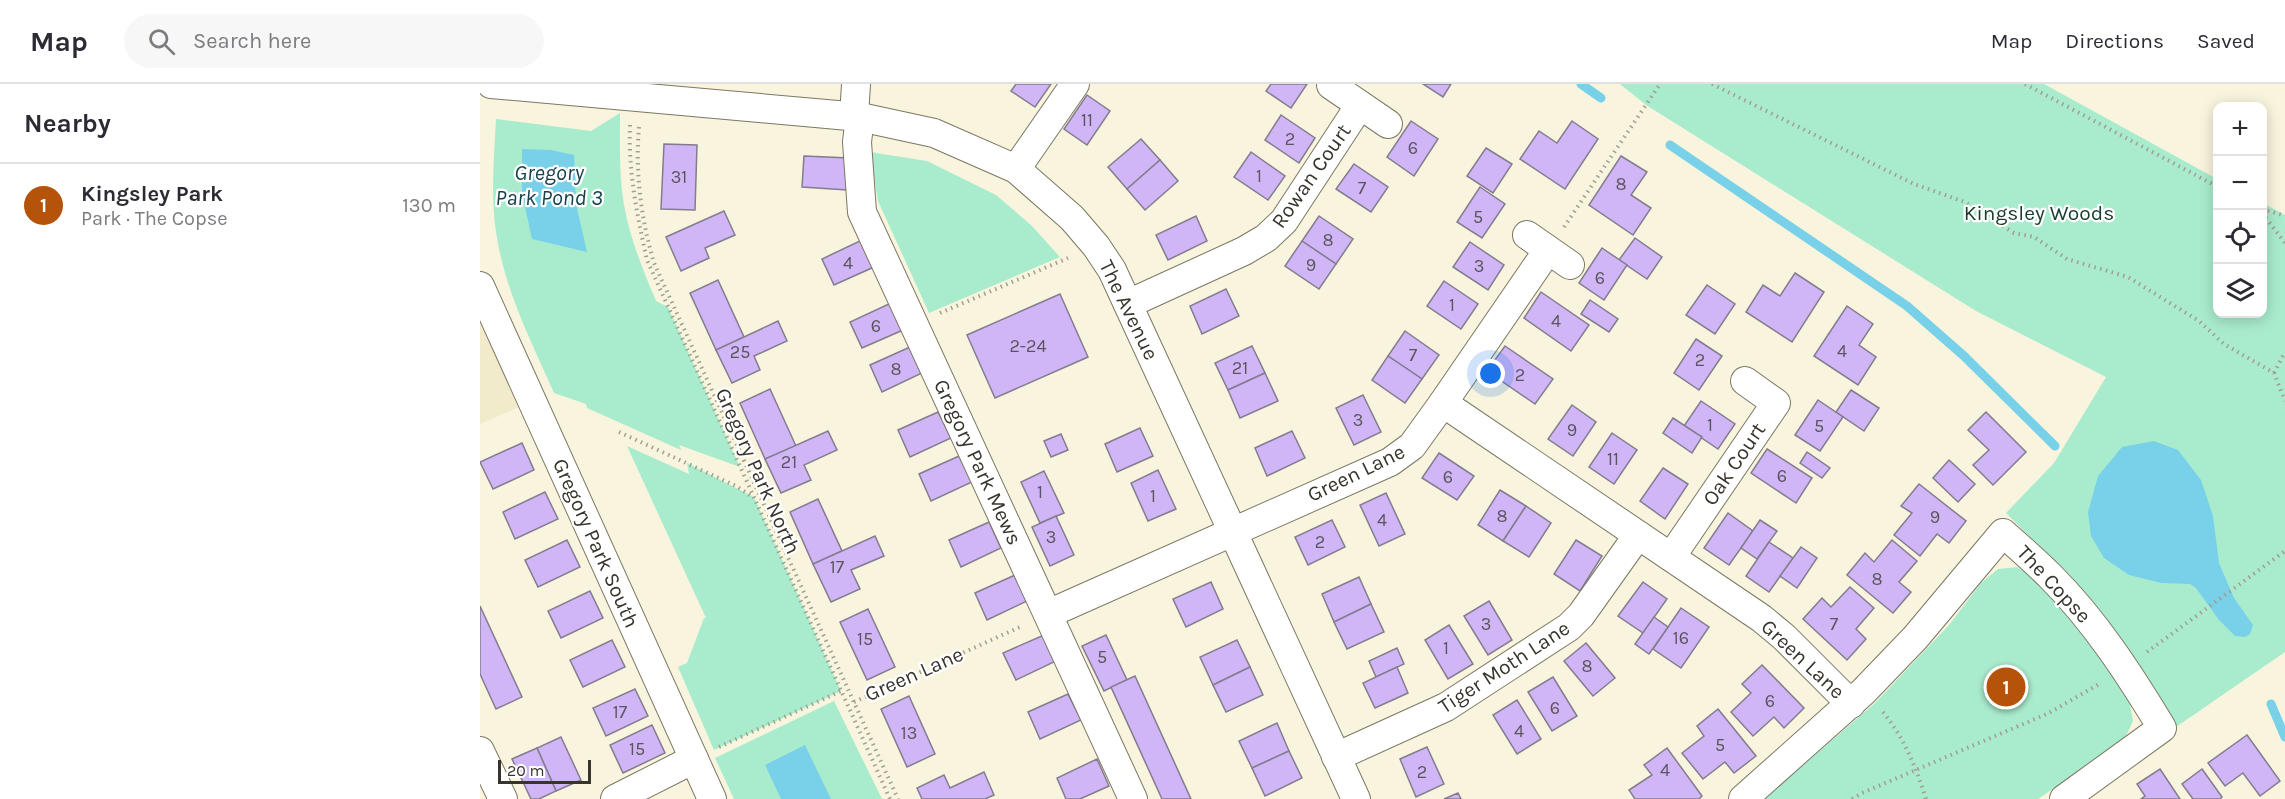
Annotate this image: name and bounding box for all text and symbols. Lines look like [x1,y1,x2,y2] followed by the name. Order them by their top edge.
[124,14,544,68] search box
[30,25,88,58] text: Map
[145,25,178,58] icon: search
[193,28,311,54] text: Search here
[1991,29,2032,53] text: Map
[2065,29,2164,53] text: Directions
[2197,29,2255,53] text: Saved
[2213,102,2267,318] map controls
[2213,102,2267,156] button: +
[24,108,111,139] text: Nearby
[1081,109,1093,131] house number: 11
[1266,119,1356,233] street label: Rowan Court
[1285,128,1295,150] house number: 2
[1408,137,1418,159] house number: 6
[2213,156,2267,210] button: −
[495,160,603,211] water label: Gregory Park Pond 3
[1256,165,1262,187] house number: 1
[671,166,687,188] house number: 31
[1615,173,1627,195] house number: 8
[1358,177,1367,199] house number: 7
[81,181,223,207] text: Kingsley Park
[40,194,47,217] text: 1
[402,194,456,217] text: 130 m
[1964,201,2114,225] park label: Kingsley Woods
[1473,206,1483,228] house number: 5
[81,207,227,230] text: Park · The Copse
[2213,210,2267,264] button: locate
[1322,229,1334,251] house number: 8
[843,252,853,274] house number: 4
[1306,254,1316,276] house number: 9
[1474,255,1484,277] house number: 3
[1095,256,1163,364] street label: The Avenue
[2213,264,2267,318] button: layers
[1595,267,1605,289] house number: 6
[1449,294,1455,316] house number: 1
[1551,310,1561,332] house number: 4
[871,315,881,337] house number: 6
[1009,335,1047,357] house number: 2-24
[1837,340,1847,362] house number: 4
[730,341,750,363] house number: 25
[1409,344,1418,366] house number: 7
[1695,349,1705,371] house number: 2
[1232,357,1248,379] house number: 21
[890,358,902,380] house number: 8
[1476,359,1505,388] your location
[1515,364,1525,386] house number: 2
[929,375,1027,549] street label: Gregory Park Mews
[711,384,805,558] street label: Gregory Park North
[1353,409,1363,431] house number: 3
[1707,414,1713,436] house number: 1
[1814,415,1824,437] house number: 5
[1698,418,1770,510] street label: Oak Court
[1567,419,1577,441] house number: 9
[1303,439,1409,507] street label: Green Lane
[1607,448,1619,470] house number: 11
[781,451,797,473] house number: 21
[548,455,644,631] street label: Gregory Park South
[1777,465,1787,487] house number: 6
[1443,466,1453,488] house number: 6
[1037,481,1043,503] house number: 1
[1150,485,1156,507] house number: 1
[1496,505,1508,527] house number: 8
[1930,506,1940,528] house number: 9
[1377,509,1387,531] house number: 4
[1046,526,1056,548] house number: 3
[1315,531,1325,553] house number: 2
[2012,540,2096,628] street label: The Copse
[830,556,845,578] house number: 17
[1871,568,1883,590] house number: 8
[1481,613,1491,635] house number: 3
[1830,613,1839,635] house number: 7
[1756,614,1850,704] street label: Green Lane
[1434,616,1574,718] street label: Tiger Moth Lane
[1673,627,1689,649] house number: 16
[857,628,873,650] house number: 15
[1443,637,1449,659] house number: 1
[861,642,967,706] street label: Green Lane
[1097,646,1107,668] house number: 5
[1581,655,1593,677] house number: 8
[1986,664,2026,710] pin: 1
[1765,690,1775,712] house number: 6
[1550,697,1560,719] house number: 6
[613,701,628,723] house number: 17
[1514,720,1524,742] house number: 4
[901,722,917,744] house number: 13
[1715,734,1725,756] house number: 5
[629,738,645,760] house number: 15
[498,757,591,784] scale bar
[1660,759,1670,781] house number: 4
[507,761,545,780] text: 20 m
[1417,761,1427,783] house number: 2

